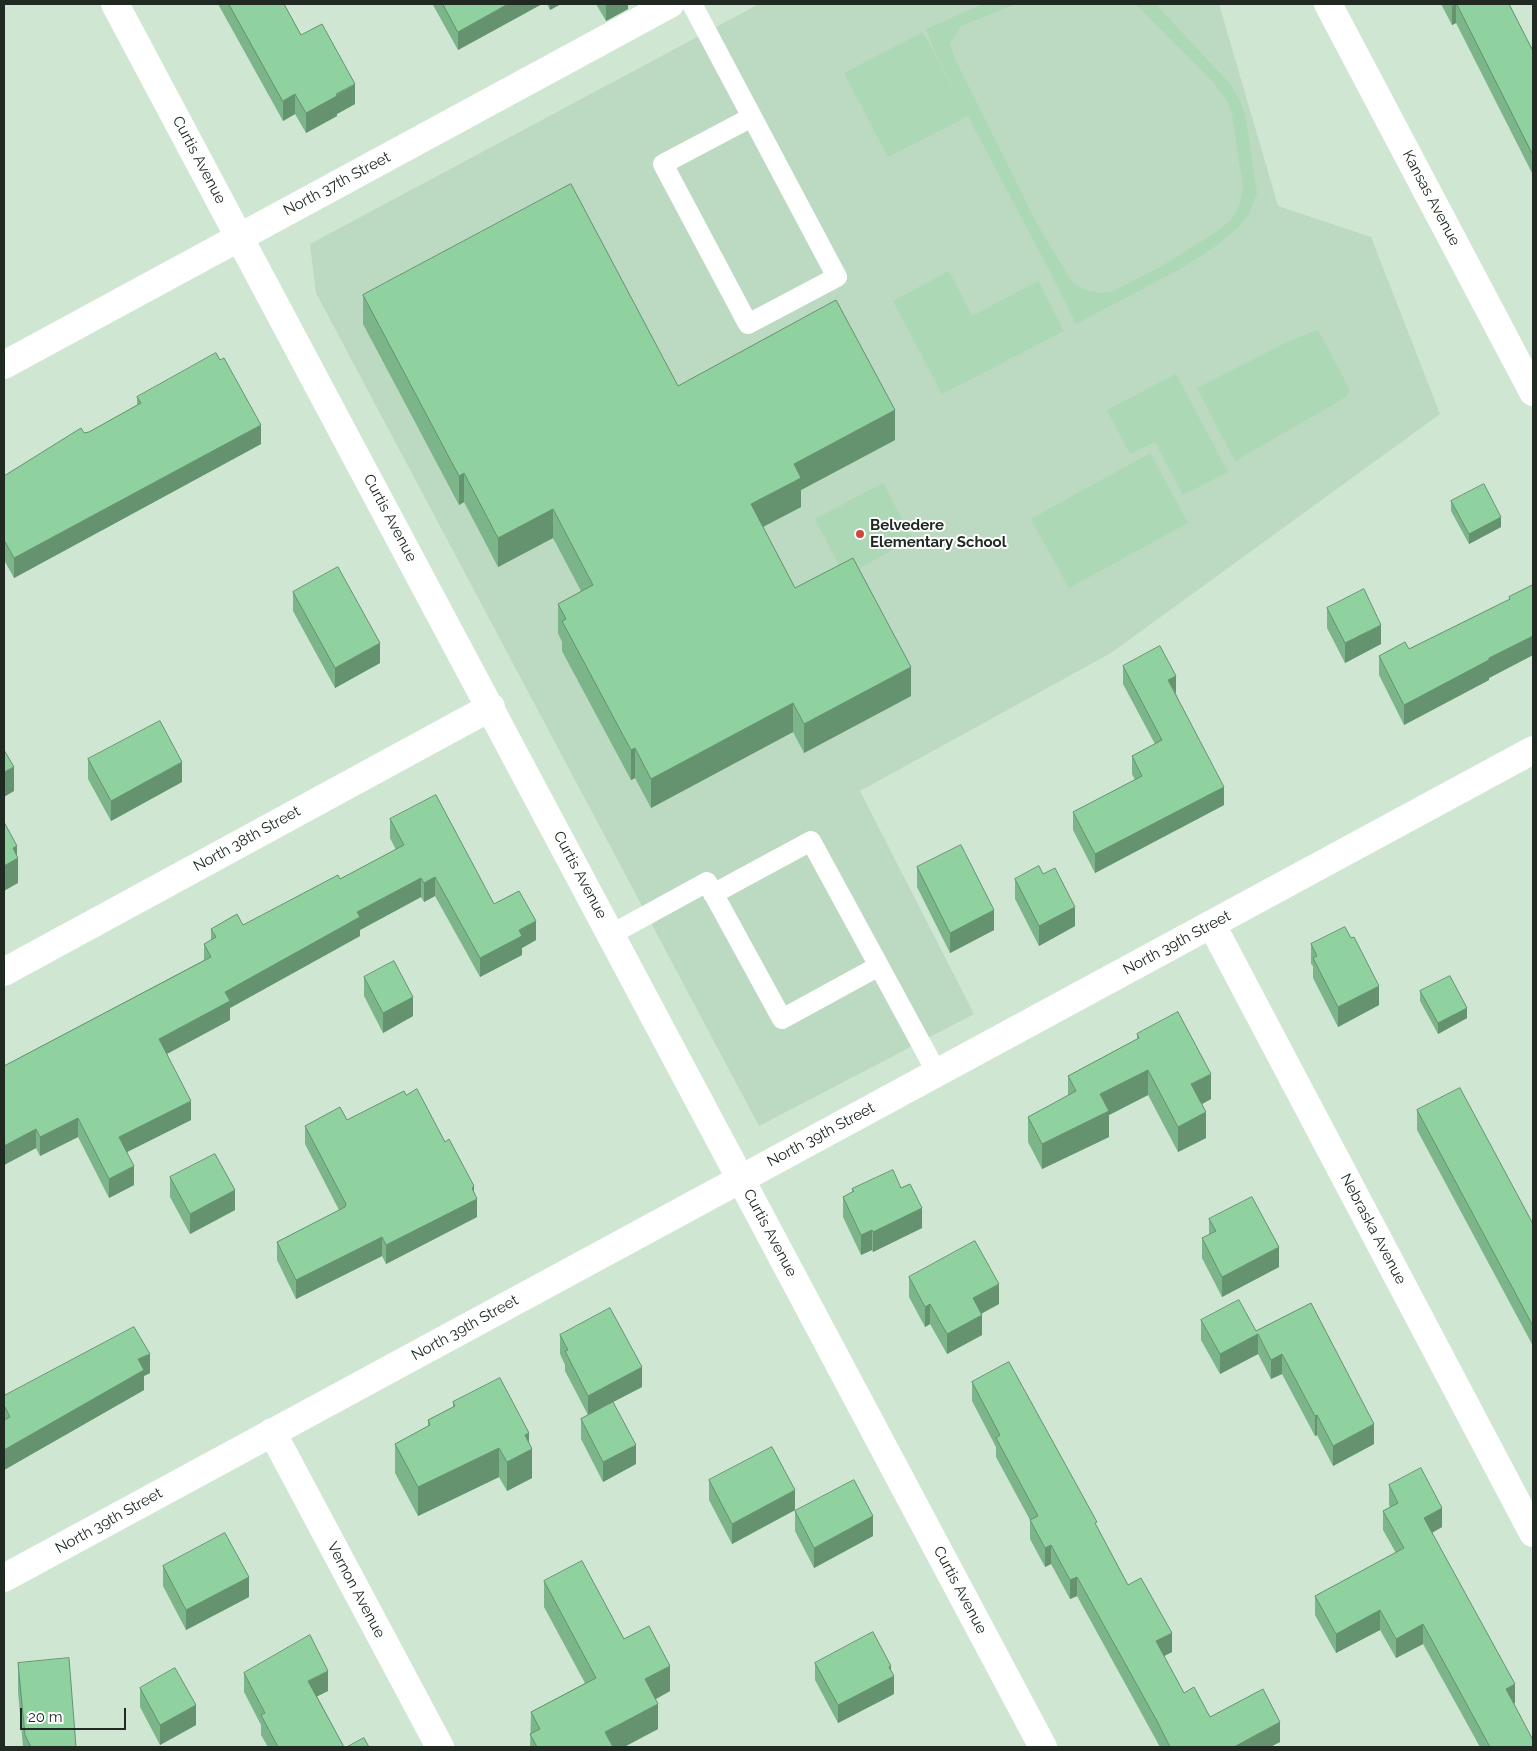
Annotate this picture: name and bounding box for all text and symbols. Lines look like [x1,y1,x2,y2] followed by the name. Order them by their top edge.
[168,113,230,207] street label: Curtis Avenue
[1398,147,1464,249] street label: Kansas Avenue
[281,148,393,220] street label: North 37th Street
[359,471,421,565] street label: Curtis Avenue
[870,516,1006,551] place label: Belvedere Elementary School
[854,528,866,540] marker: Belvedere Elementary School
[190,802,304,876] street label: North 38th Street
[549,828,611,922] street label: Curtis Avenue
[1120,907,1234,979] street label: North 39th Street
[764,1099,878,1171] street label: North 39th Street
[1336,1171,1410,1287] street label: Nebraska Avenue
[739,1186,801,1280] street label: Curtis Avenue
[409,1291,521,1365] street label: North 39th Street
[53,1484,165,1558] street label: North 39th Street
[323,1539,389,1641] street label: Vernon Avenue
[929,1543,991,1637] street label: Curtis Avenue
[22,1698,129,1730] scale bar
[28,1708,63,1726] text: 20 m

